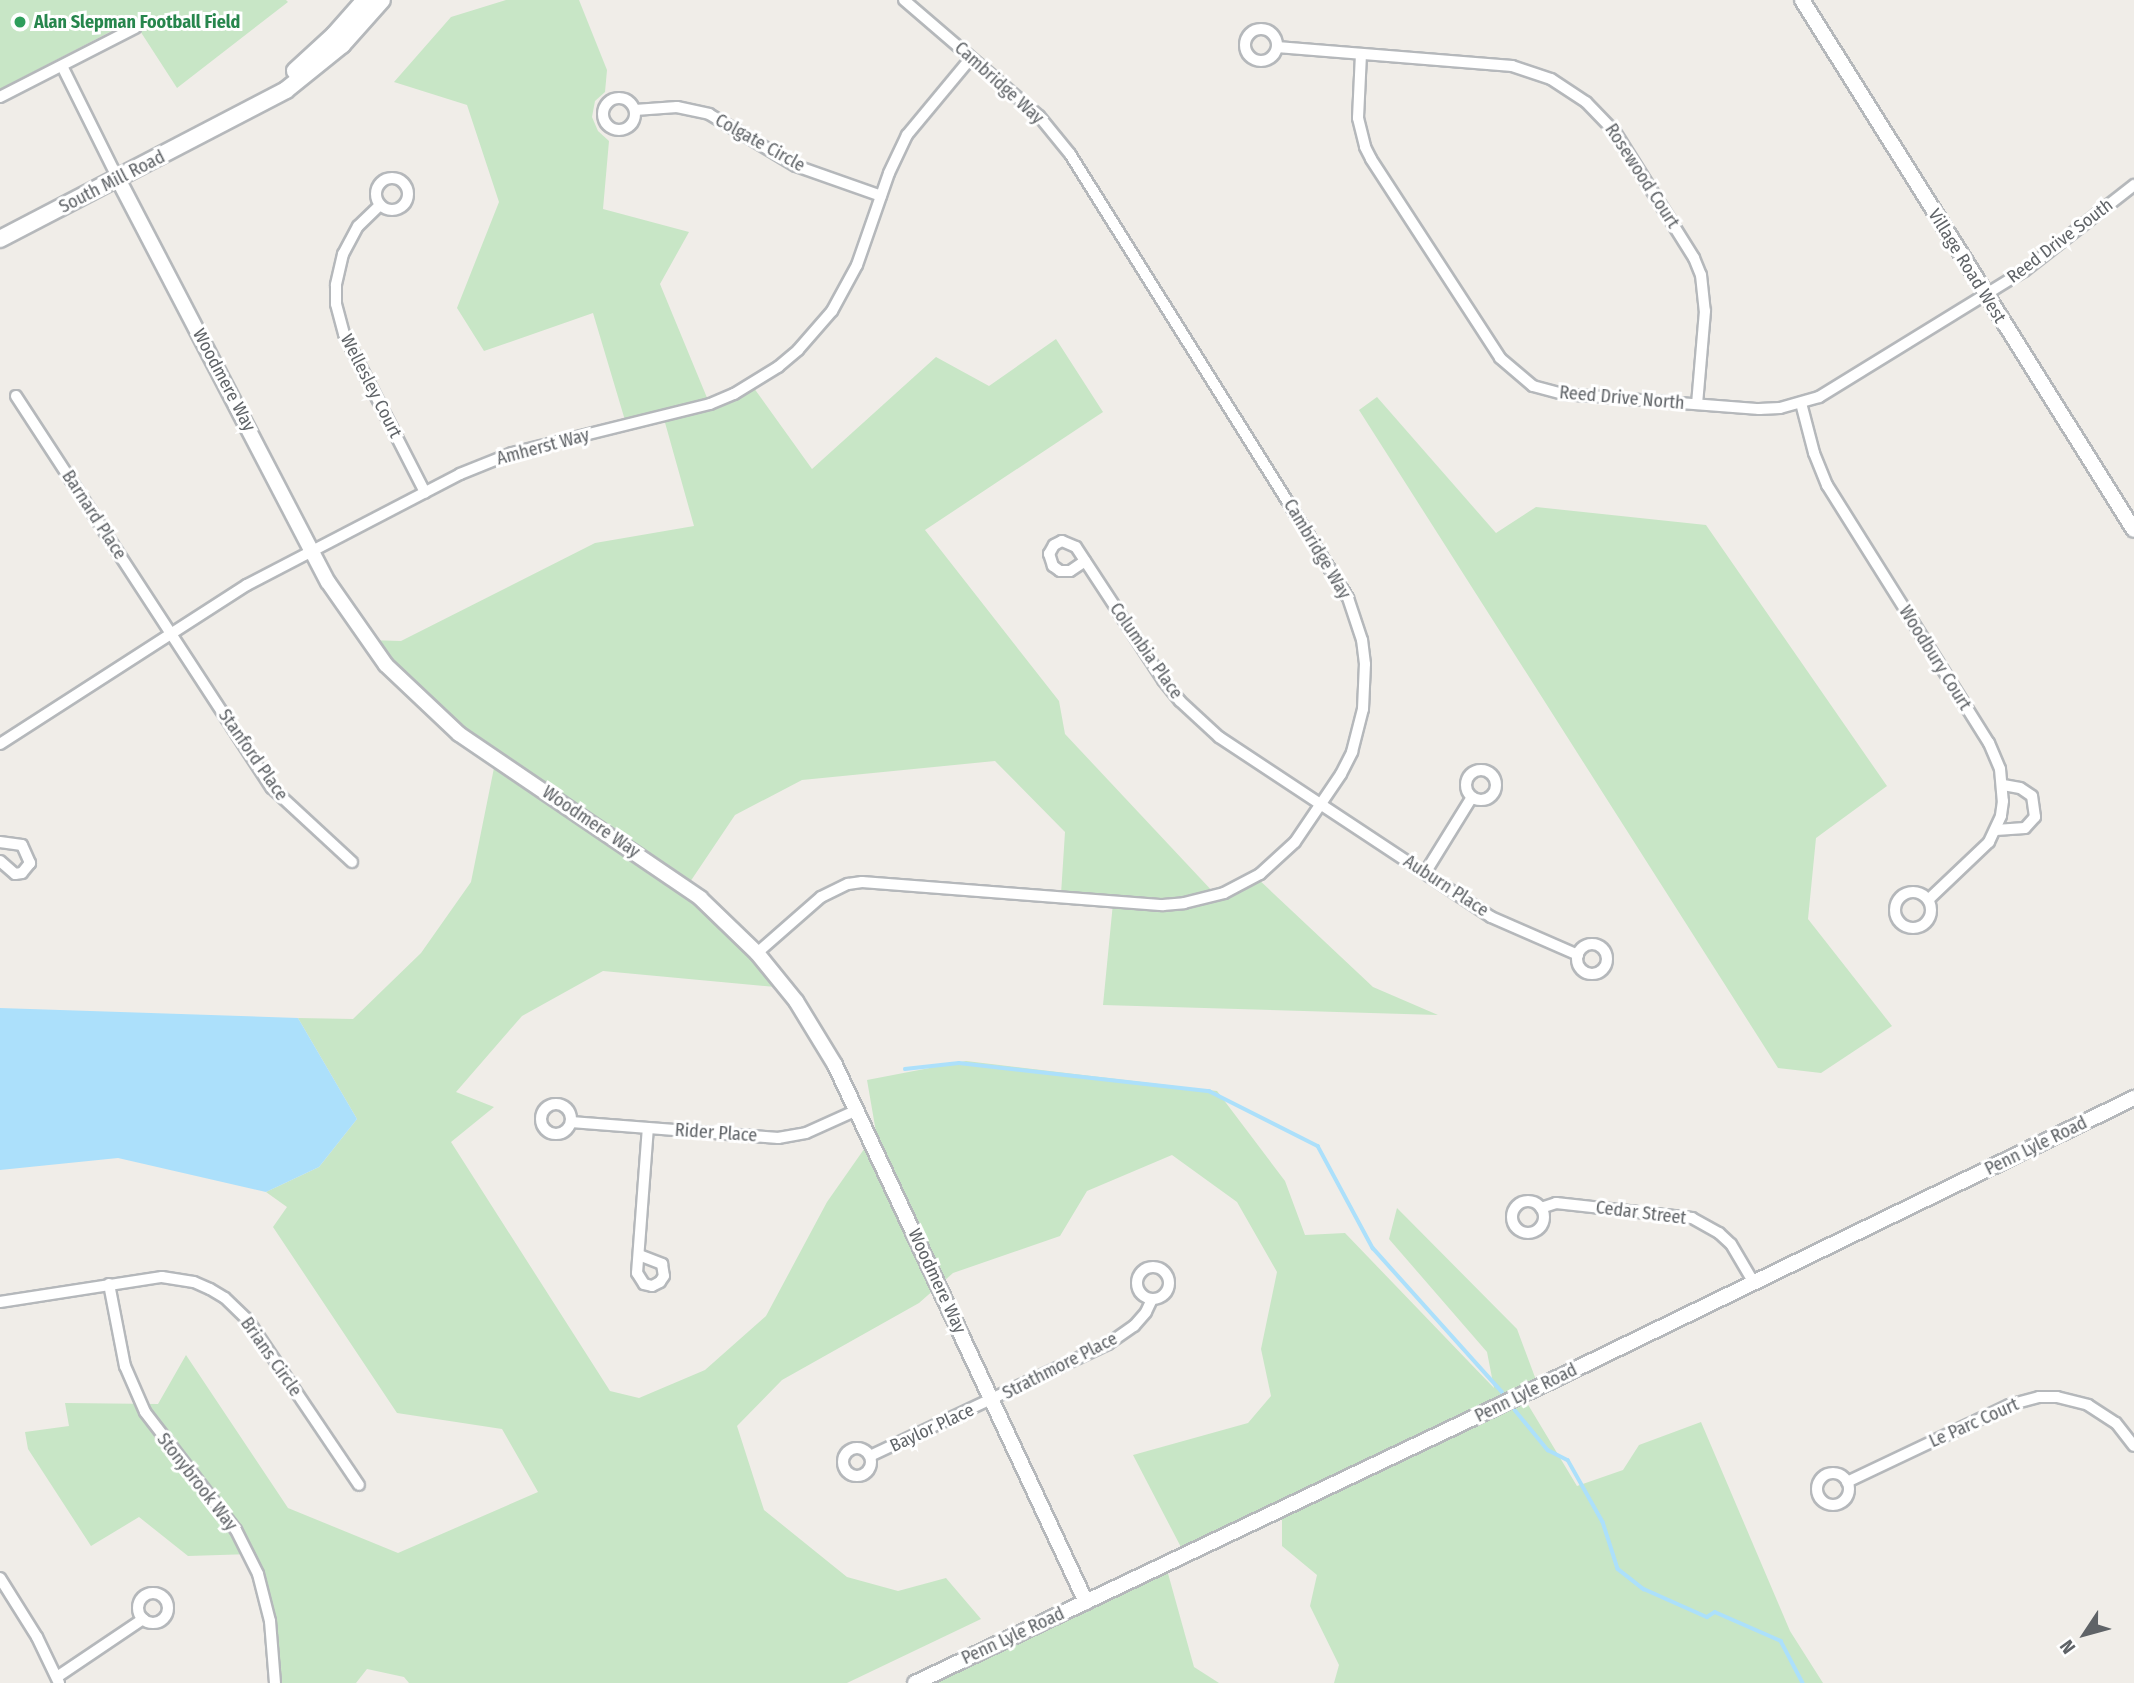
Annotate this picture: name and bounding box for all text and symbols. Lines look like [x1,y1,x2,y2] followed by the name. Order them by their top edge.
[34,11,240,33] place label: Alan Slepman Football Field
[12,14,28,30] marker: Alan Slepman Football Field
[950,37,1048,129] street label: Cambridge Way
[711,109,809,177] street label: Colgate Circle
[1600,120,1684,232] street label: Rosewood Court
[56,146,168,218] street label: South Mill Road
[2003,194,2117,288] street label: Reed Drive South
[1923,205,2011,327] street label: Village Road West
[188,325,260,435] street label: Woodmere Way
[336,330,406,442] street label: Wellesley Court
[1559,382,1685,414] street label: Reed Drive North
[494,424,592,470] street label: Amherst Way
[57,466,131,564] street label: Barnard Place
[1279,495,1355,603] street label: Cambridge Way
[1105,599,1187,703] street label: Columbia Place
[1894,602,1976,714] street label: Woodbury Court
[214,705,292,805] street label: Stanford Place
[538,781,644,863] street label: Woodmere Way
[1400,851,1492,921] street label: Auburn Place
[1981,1112,2091,1180] street label: Penn Lyle Road
[674,1119,758,1147] street label: Rider Place
[1595,1197,1687,1229] street label: Cedar Street
[903,1225,971,1337] street label: Woodmere Way
[236,1313,306,1401] street label: Brians Circle
[999,1328,1121,1404] street label: Strathmore Place
[1471,1359,1581,1427] street label: Penn Lyle Road
[1926,1394,2022,1452] street label: Le Parc Court
[887,1399,977,1457] street label: Baylor Place
[152,1429,242,1535] street label: Stonybrook Way
[2050,1599,2120,1669] north arrow
[958,1603,1068,1669] street label: Penn Lyle Road
[2055,1635,2080,1658] text: N

